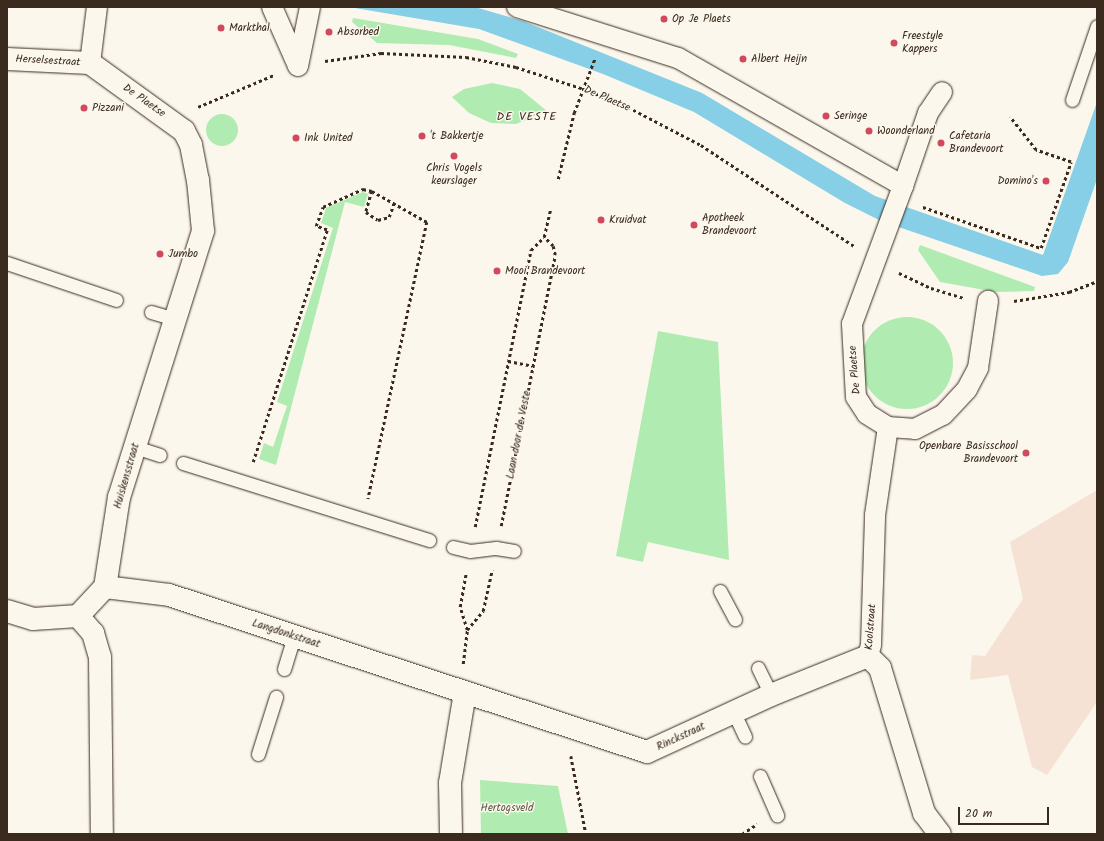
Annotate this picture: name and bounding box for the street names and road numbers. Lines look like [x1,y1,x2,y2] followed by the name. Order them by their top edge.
[15,53,81,69] street label: Herselsestraat
[120,82,168,120] street label: De Plaetse
[582,83,632,115] street label: De Plaetse
[846,345,864,395] street label: De Plaetse
[504,390,534,480] street label: Laan door de Veste
[111,442,143,510] street label: Huiskensstraat
[863,603,879,651] street label: Koolstraat
[250,617,322,651] street label: Langdonkstraat
[655,720,707,754] street label: Rinckstraat

